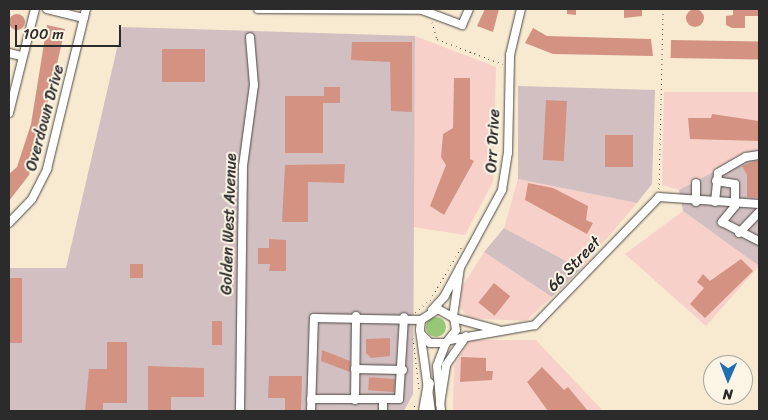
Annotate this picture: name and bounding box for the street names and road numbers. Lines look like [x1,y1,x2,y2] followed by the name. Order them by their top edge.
[22,63,68,173] street label: Overdown Drive
[482,109,504,173] street label: Orr Drive
[217,153,241,295] street label: Golden West Avenue
[543,233,605,295] street label: 66 Street

